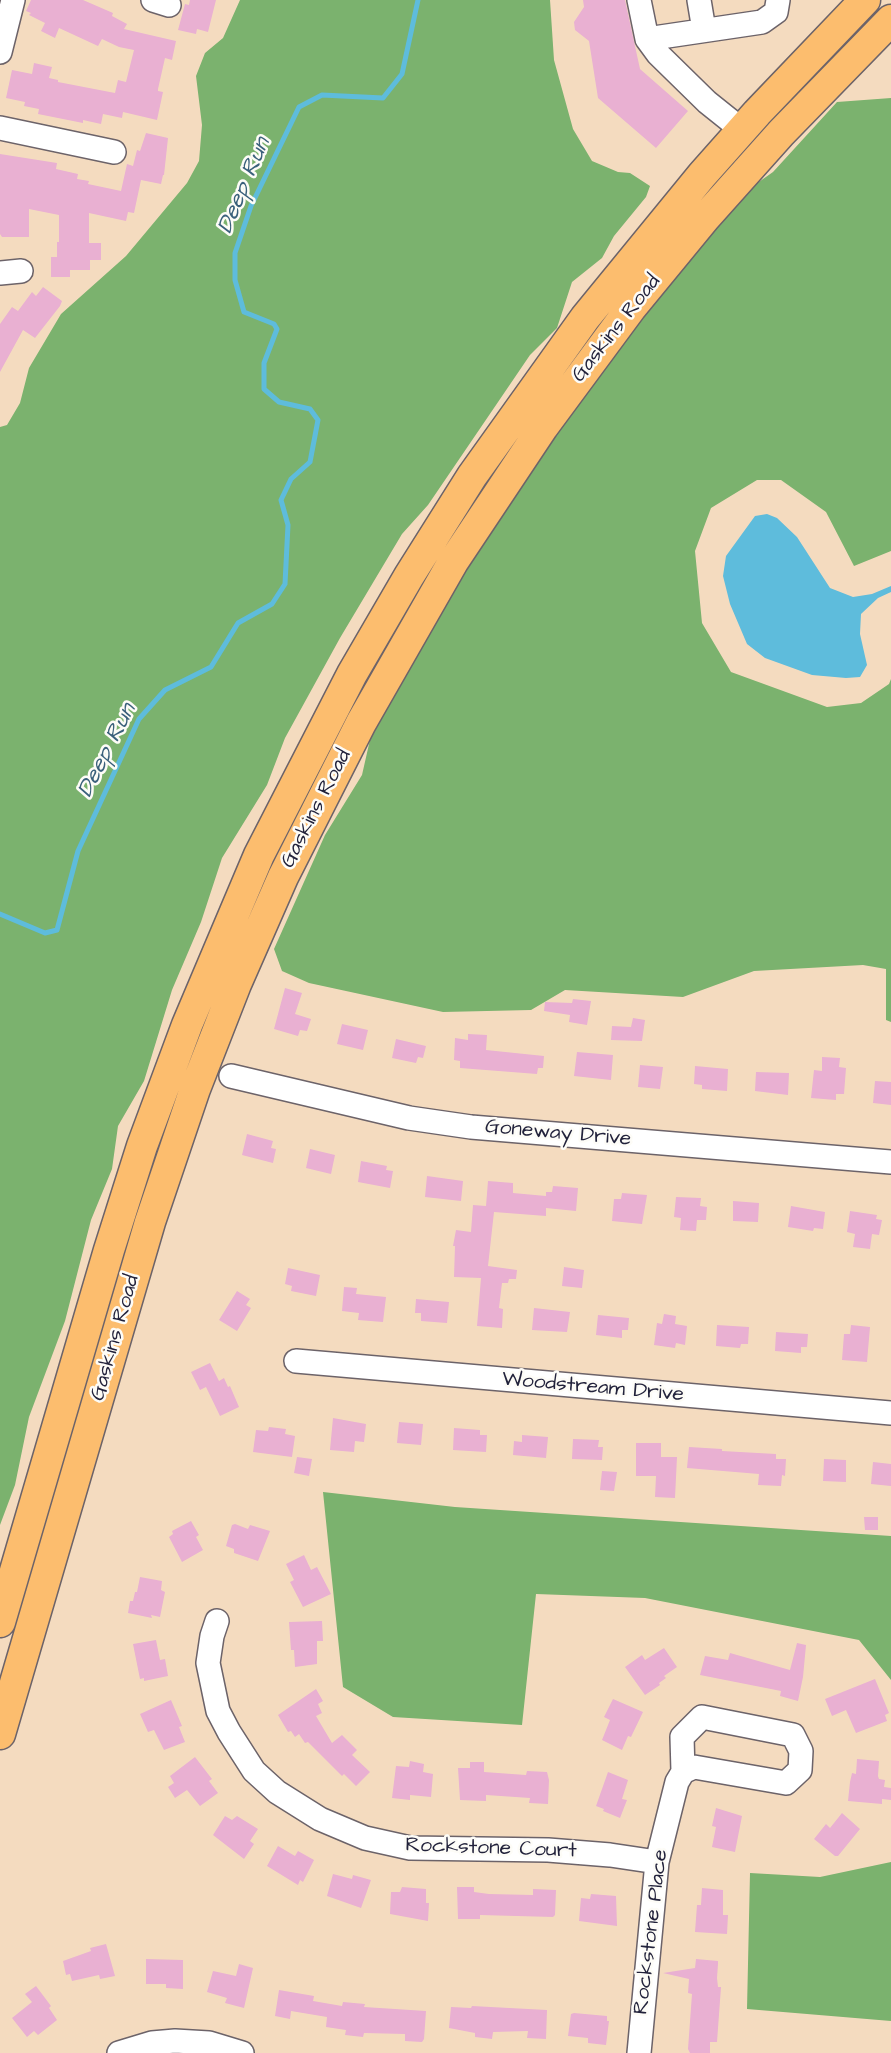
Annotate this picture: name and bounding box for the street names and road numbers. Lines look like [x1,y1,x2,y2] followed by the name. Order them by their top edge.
[567,270,667,388] street label: Gaskins Road
[276,746,358,872] street label: Gaskins Road
[484,1115,632,1153] street label: Goneway Drive
[86,1272,146,1404] street label: Gaskins Road
[501,1368,685,1408] street label: Woodstream Drive
[405,1833,577,1865] street label: Rockstone Court
[629,1848,675,2016] street label: Rockstone Place

